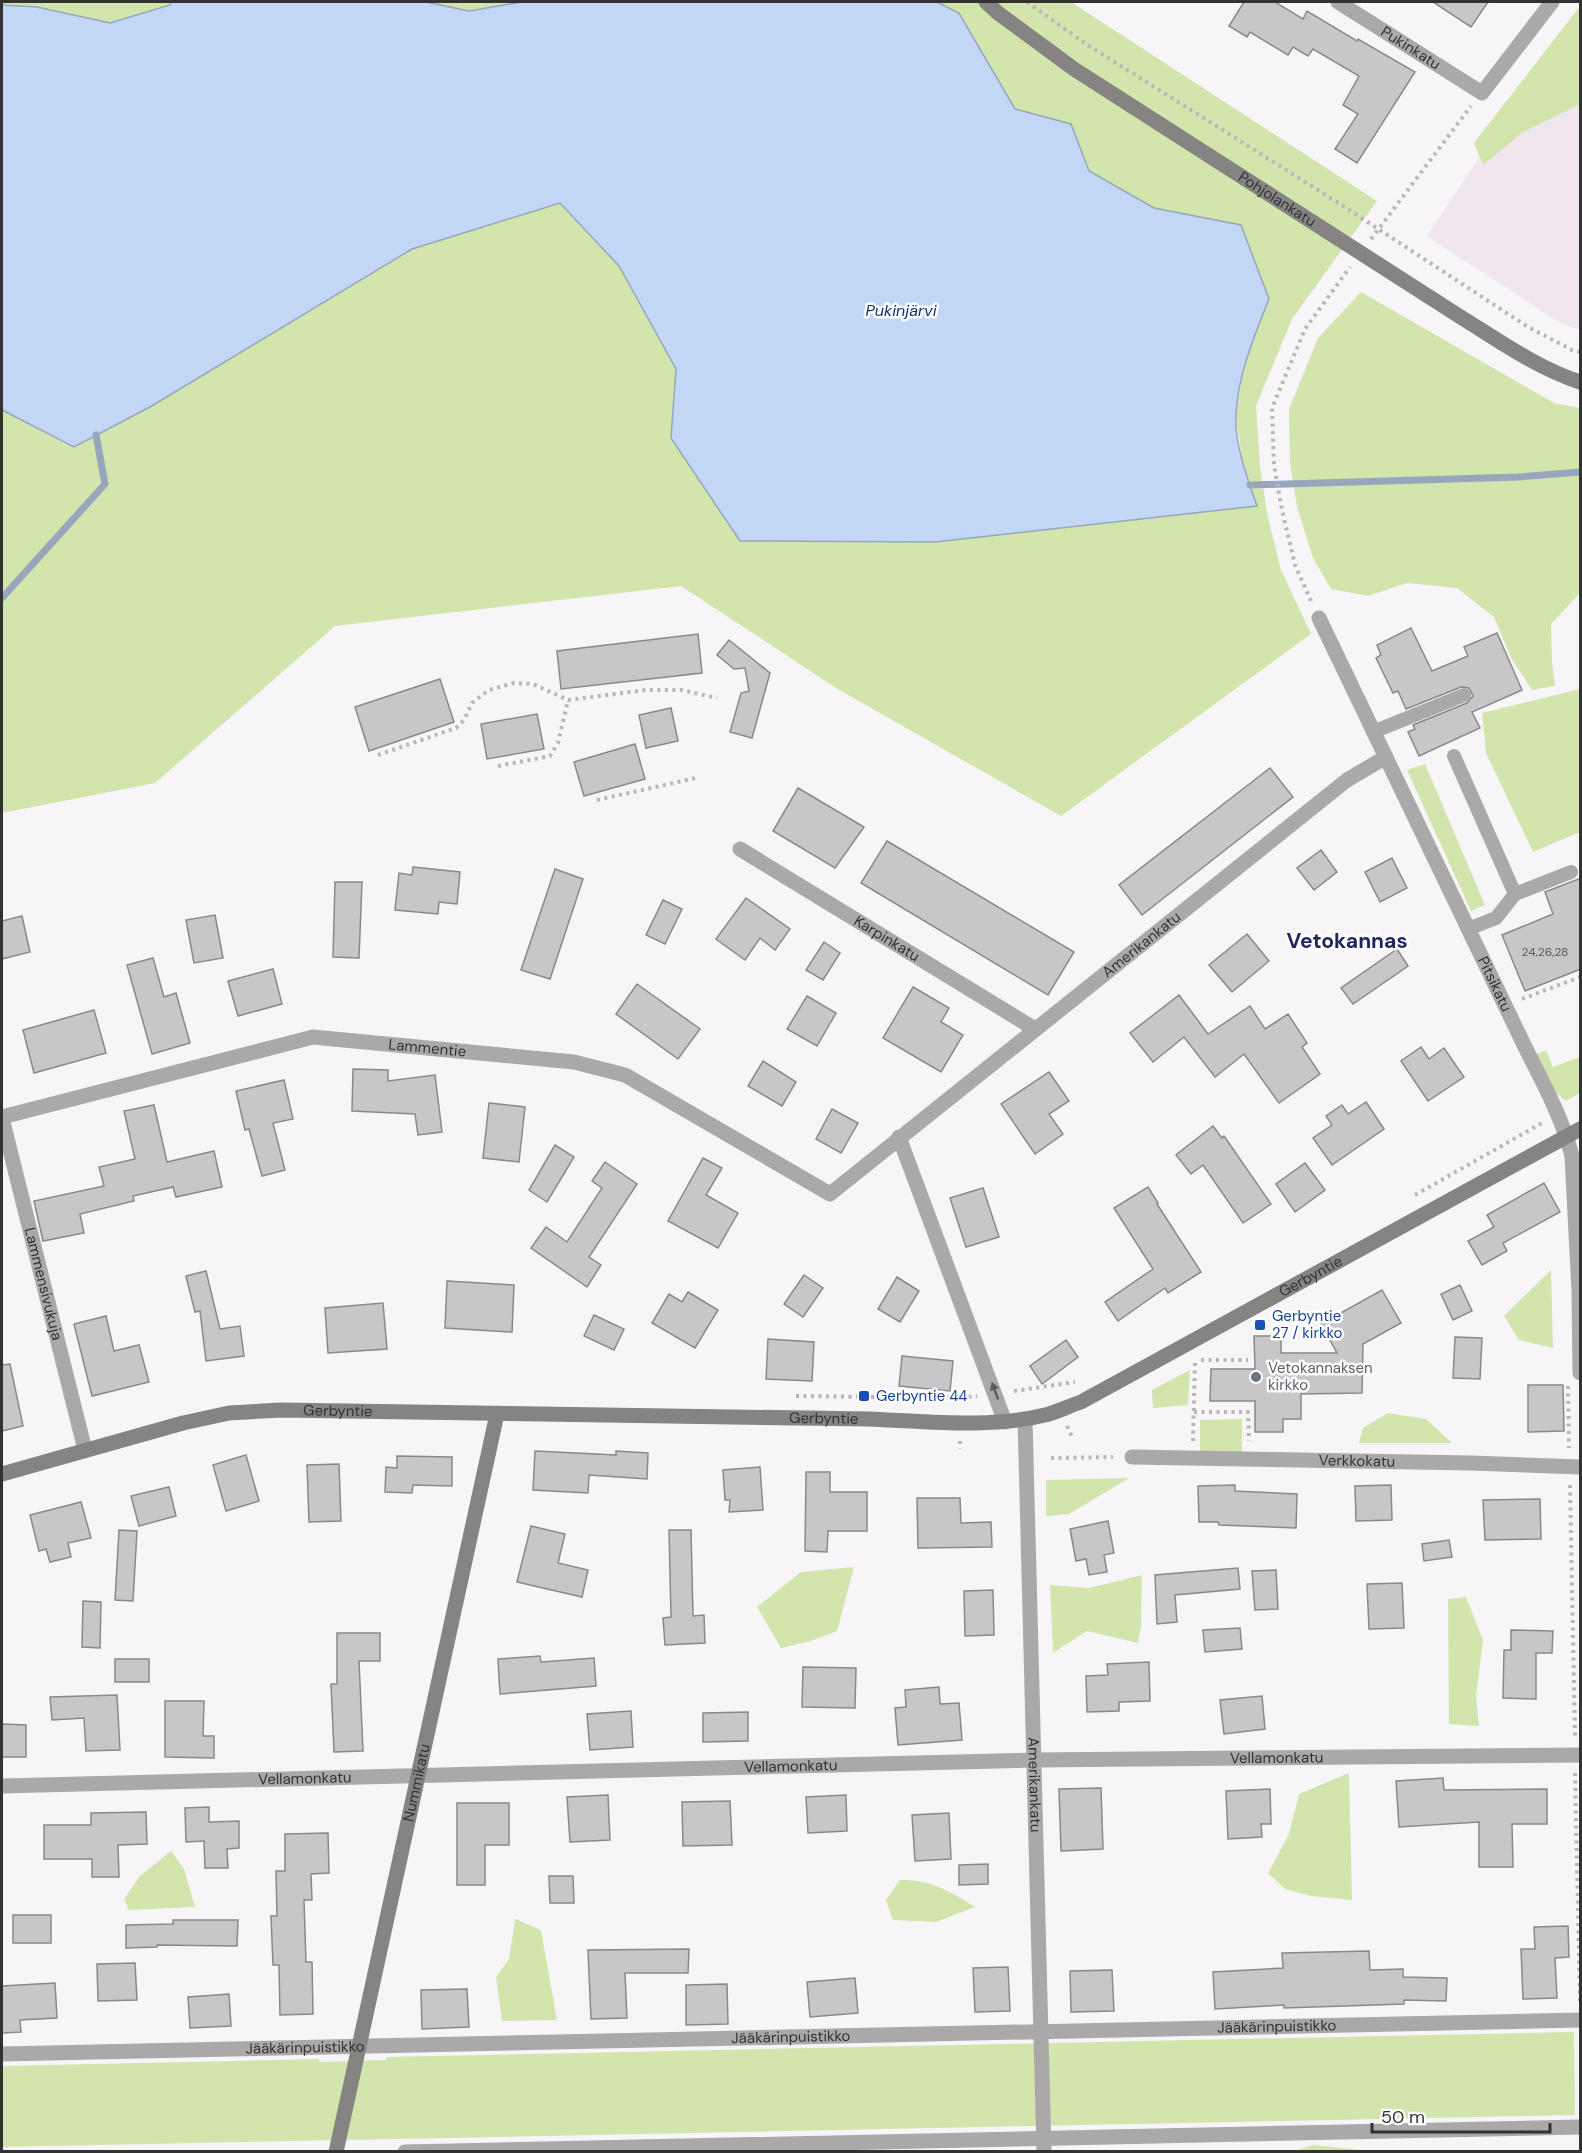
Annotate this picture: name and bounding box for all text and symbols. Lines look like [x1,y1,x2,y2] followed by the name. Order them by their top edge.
[1377,22,1444,74] street label: Pukinkatu
[1234,167,1320,232] street label: Pohjolankatu
[865,300,938,321] water label: Pukinjärvi
[1098,907,1185,982] street label: Amerikankatu
[850,911,924,966] street label: Karpinkatu
[1286,927,1408,955] district label: Vetokannas
[1522,944,1568,960] house number: 24,26,28
[1473,953,1517,1015] street label: Pitsikatu
[388,1034,467,1062] street label: Lammentie
[20,1225,67,1342] street label: Lammensivukuja
[1275,1251,1346,1302] street label: Gerbyntie
[1272,1306,1343,1343] place label: Gerbyntie 27 / kirkko
[1253,1318,1267,1332] marker: Gerbyntie 27 / kirkko
[1268,1358,1373,1395] place label: Vetokannaksen kirkko
[1249,1370,1263,1384] marker: Vetokannaksen kirkko
[989,1382,999,1400] one-way arrow
[876,1386,967,1406] place label: Gerbyntie 44
[857,1389,871,1403] marker: Gerbyntie 44
[303,1400,373,1421] street label: Gerbyntie
[789,1408,859,1429] street label: Gerbyntie
[1318,1450,1395,1472] street label: Verkkokatu
[1023,1737,1046,1833] street label: Amerikankatu
[398,1742,435,1824] street label: Nummikatu
[1230,1747,1323,1768] street label: Vellamonkatu
[744,1755,838,1777] street label: Vellamonkatu
[258,1767,352,1790] street label: Vellamonkatu
[1217,2015,1337,2038] street label: Jääkärinpuistikko
[731,2026,851,2048] street label: Jääkärinpuistikko
[245,2036,365,2059] street label: Jääkärinpuistikko
[1372,2096,1550,2134] scale bar
[1381,2105,1425,2129] text: 50 m

